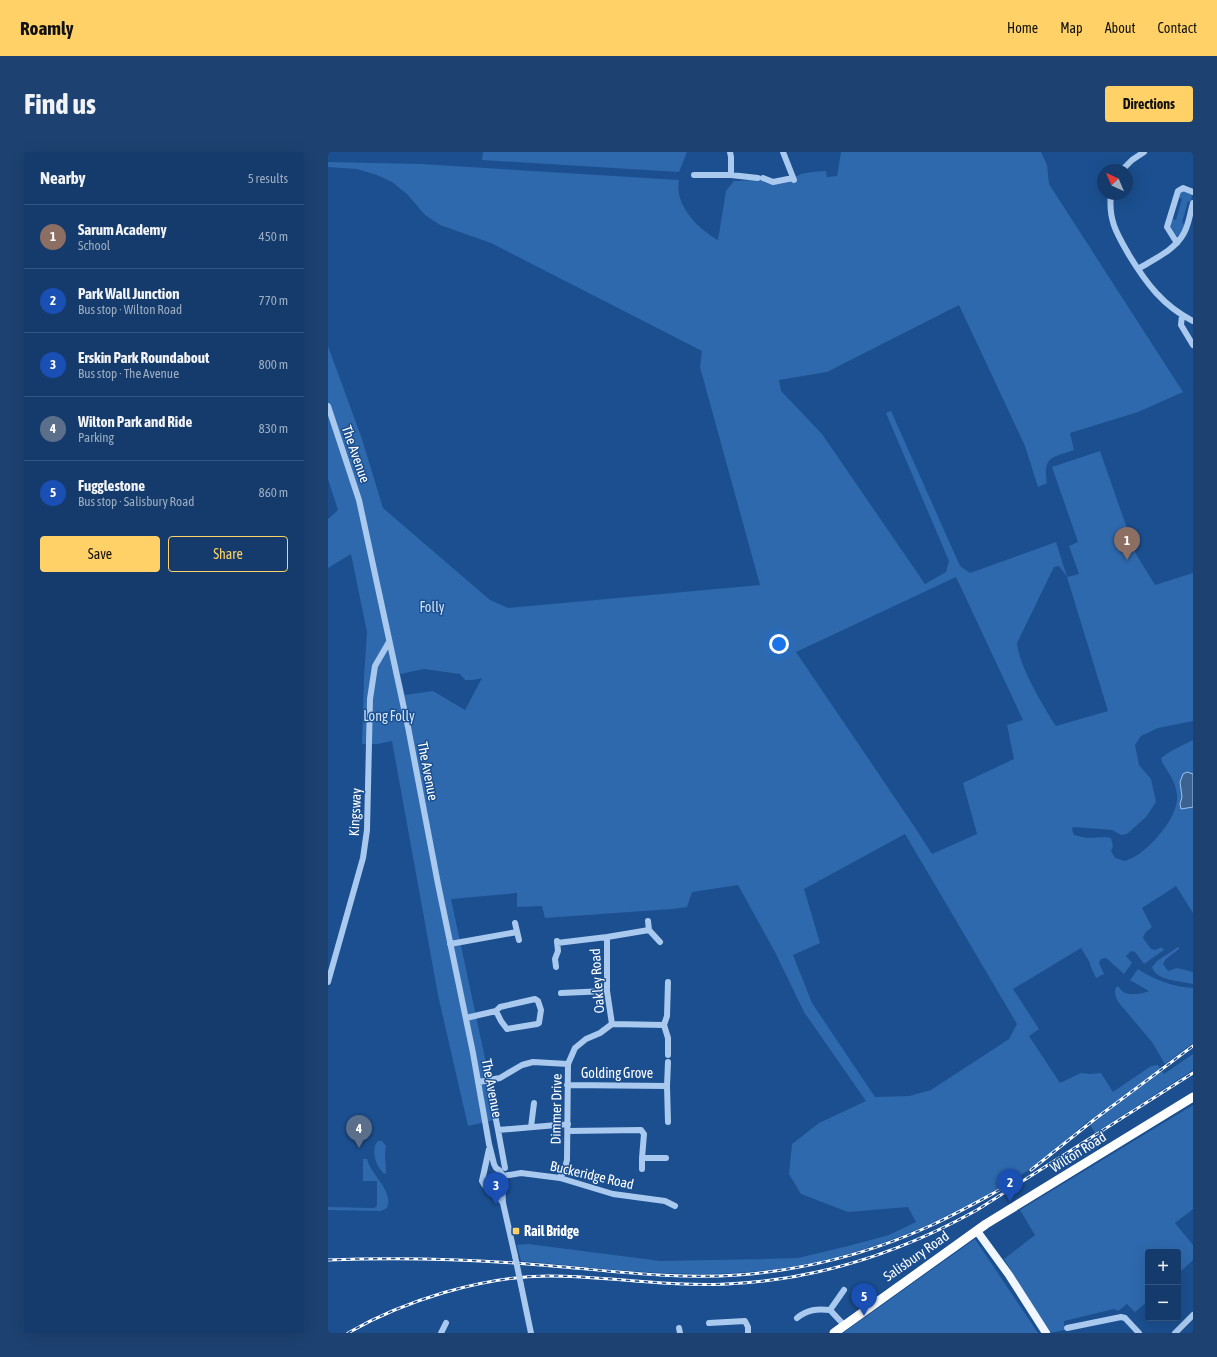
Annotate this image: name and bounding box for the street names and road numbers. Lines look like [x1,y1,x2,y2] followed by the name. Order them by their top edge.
[339,423,373,485] street label: The Avenue
[414,740,442,802] street label: The Avenue
[346,787,364,837] street label: Kingsway
[587,948,607,1014] street label: Oakley Road
[478,1057,506,1119] street label: The Avenue
[581,1065,653,1081] street label: Golding Grove
[547,1073,565,1145] street label: Dimmer Drive
[1047,1129,1109,1175] street label: Wilton Road
[549,1158,635,1192] street label: Buckeridge Road
[880,1228,952,1284] street label: Salisbury Road

